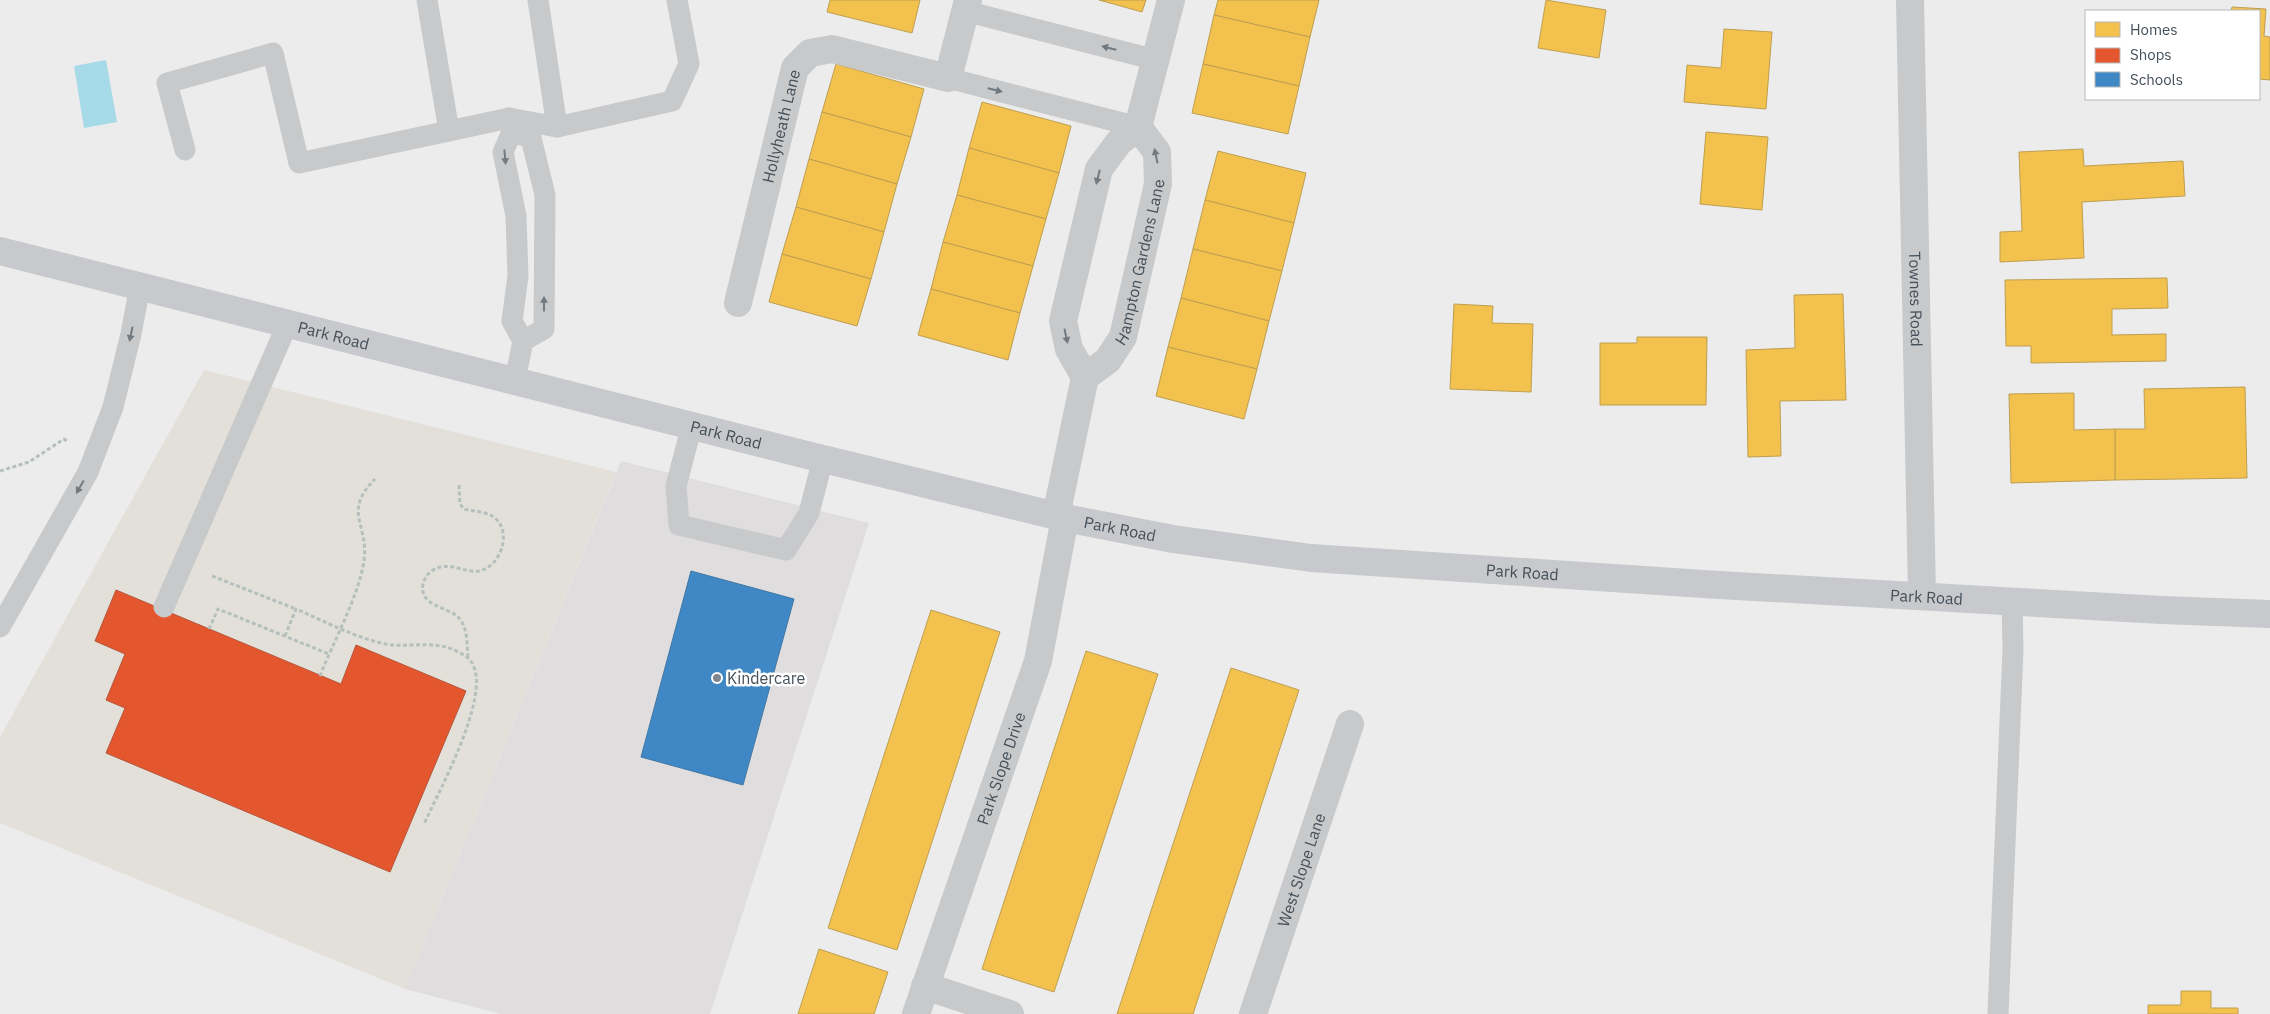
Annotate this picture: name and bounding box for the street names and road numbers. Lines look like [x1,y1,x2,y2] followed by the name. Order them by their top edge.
[757,67,804,185] street label: Hollyheath Lane
[1110,179,1168,349] street label: Hampton Gardens Lane
[1905,251,1927,347] street label: Townes Road
[296,317,371,354] street label: Park Road
[688,416,764,453] street label: Park Road
[1082,512,1158,545] street label: Park Road
[1485,560,1559,584] street label: Park Road
[1889,585,1963,609] street label: Park Road
[972,709,1030,827] street label: Park Slope Drive
[1273,810,1330,929] street label: West Slope Lane

